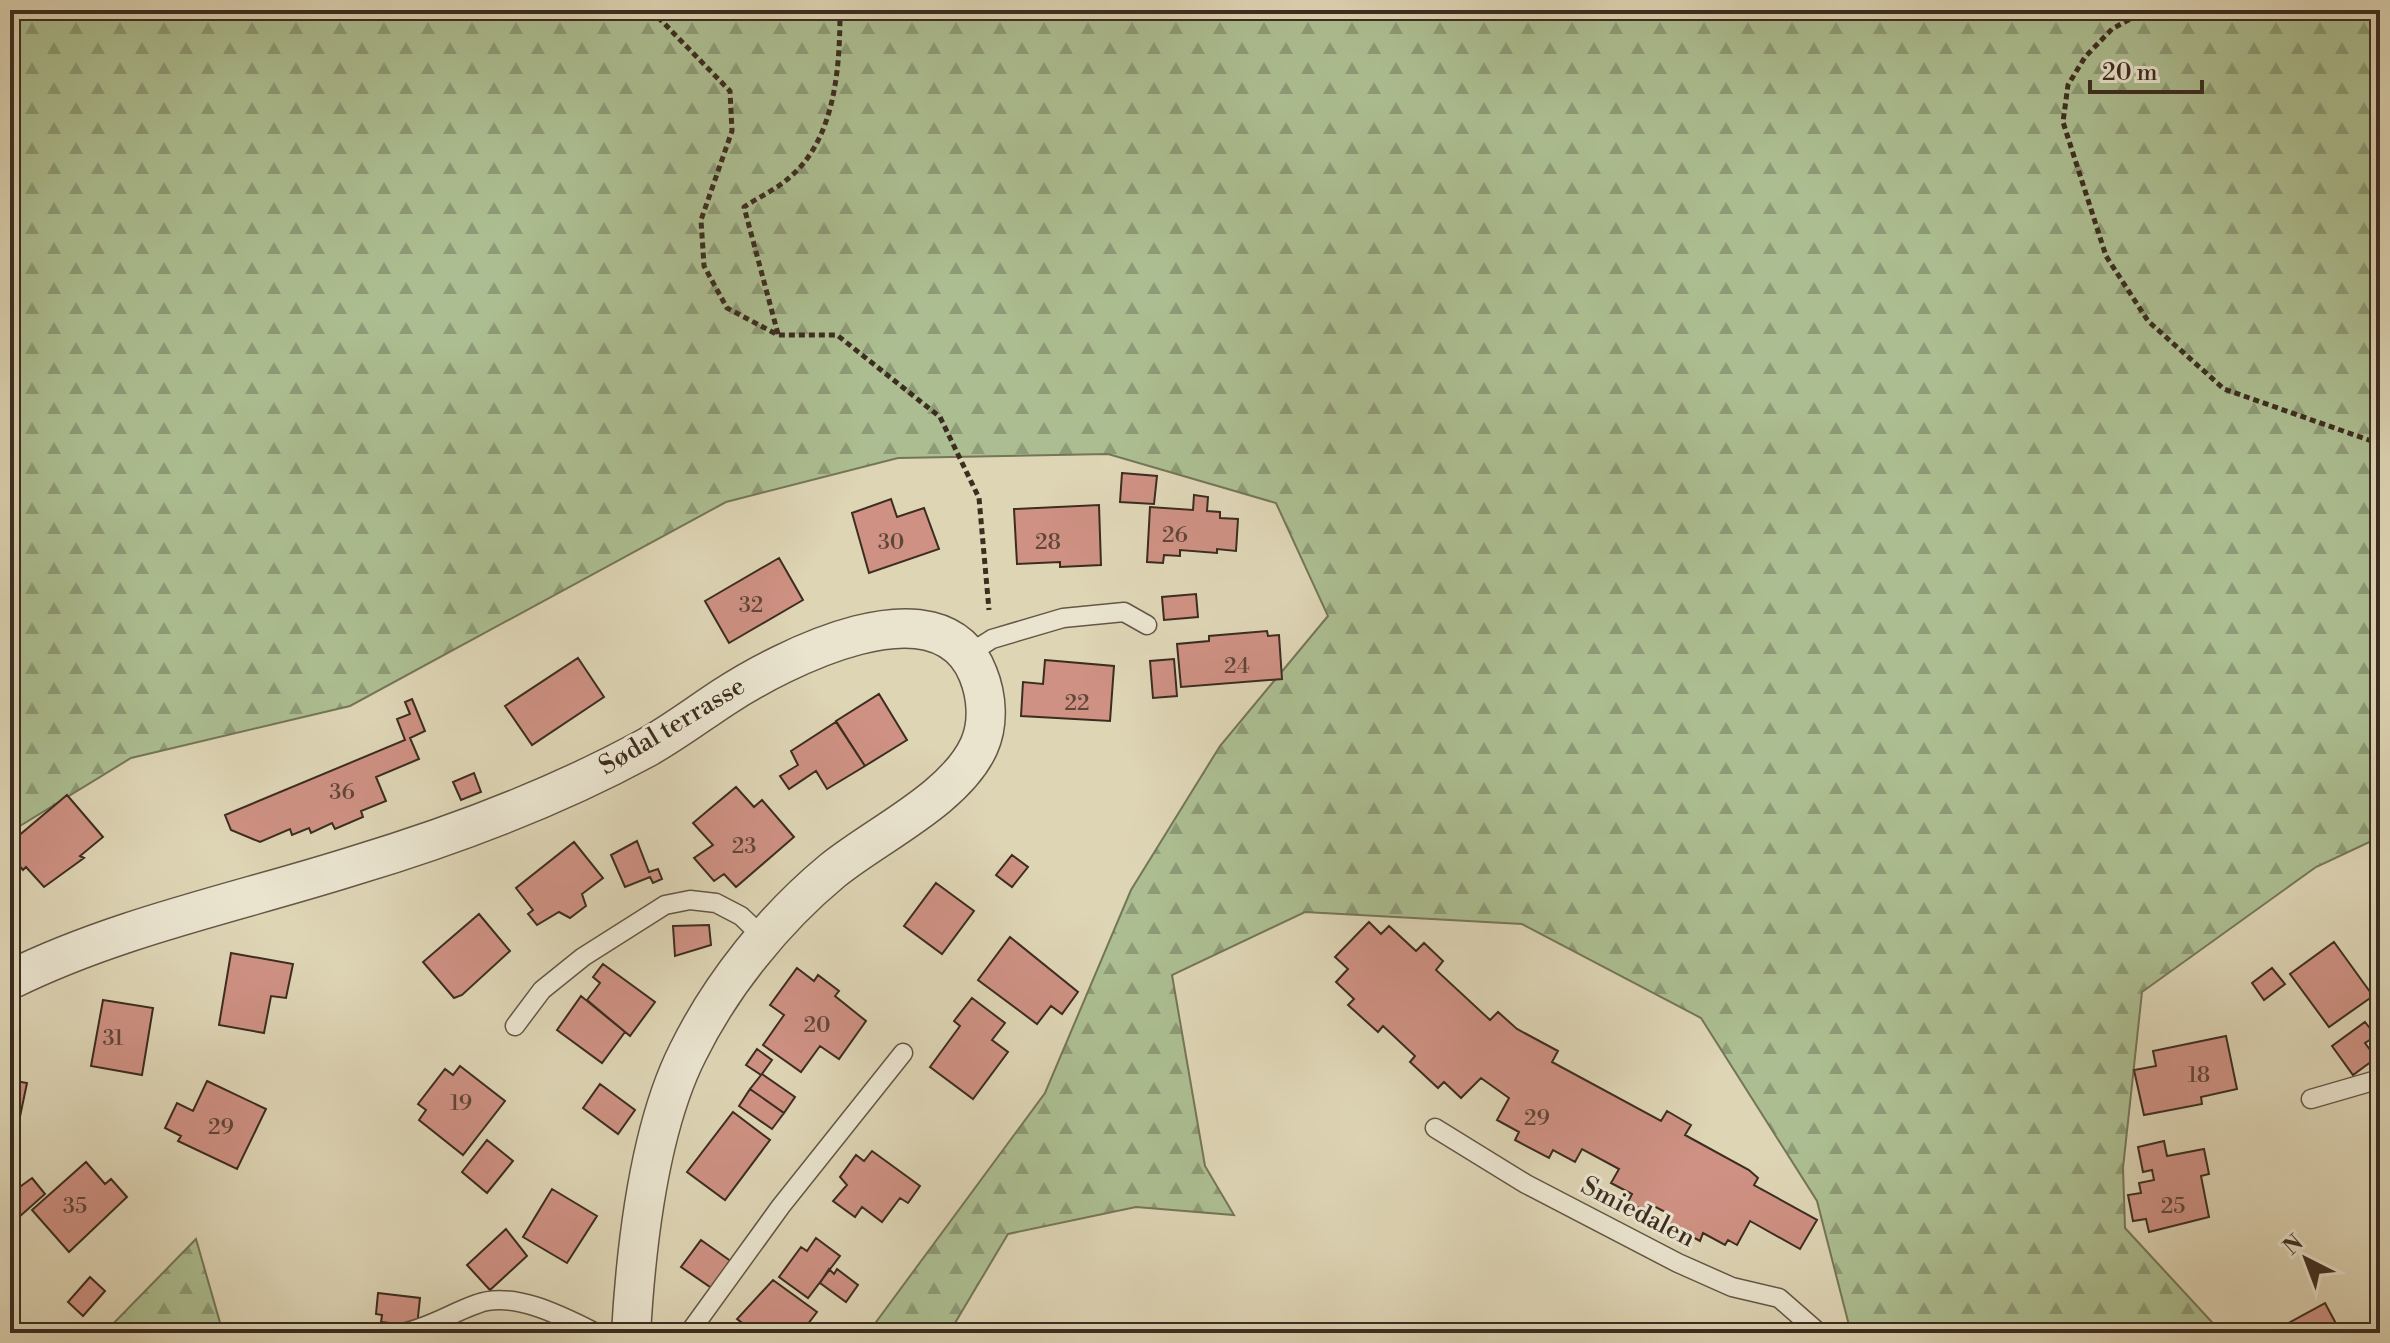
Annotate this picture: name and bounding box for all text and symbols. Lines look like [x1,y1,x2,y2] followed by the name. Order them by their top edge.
[2090,44,2202,94] scale bar
[2102,58,2158,88] text: 20 m
[1162,522,1188,549] house number: 26
[878,529,904,556] house number: 30
[1035,529,1061,556] house number: 28
[739,592,763,619] house number: 32
[1224,653,1250,680] house number: 24
[593,670,751,782] street label: Sødal terrasse
[1064,690,1090,717] house number: 22
[329,779,355,806] house number: 36
[732,833,756,860] house number: 23
[803,1012,831,1039] house number: 20
[102,1025,124,1052] house number: 31
[2188,1062,2210,1089] house number: 18
[450,1090,472,1117] house number: 19
[1524,1105,1550,1132] house number: 29
[208,1114,234,1141] house number: 29
[1576,1170,1700,1254] street label: Smiedalen
[63,1193,87,1220] house number: 35
[2161,1193,2185,1220] house number: 25
[2266,1219,2346,1299] north arrow
[2278,1229,2310,1261] text: N

